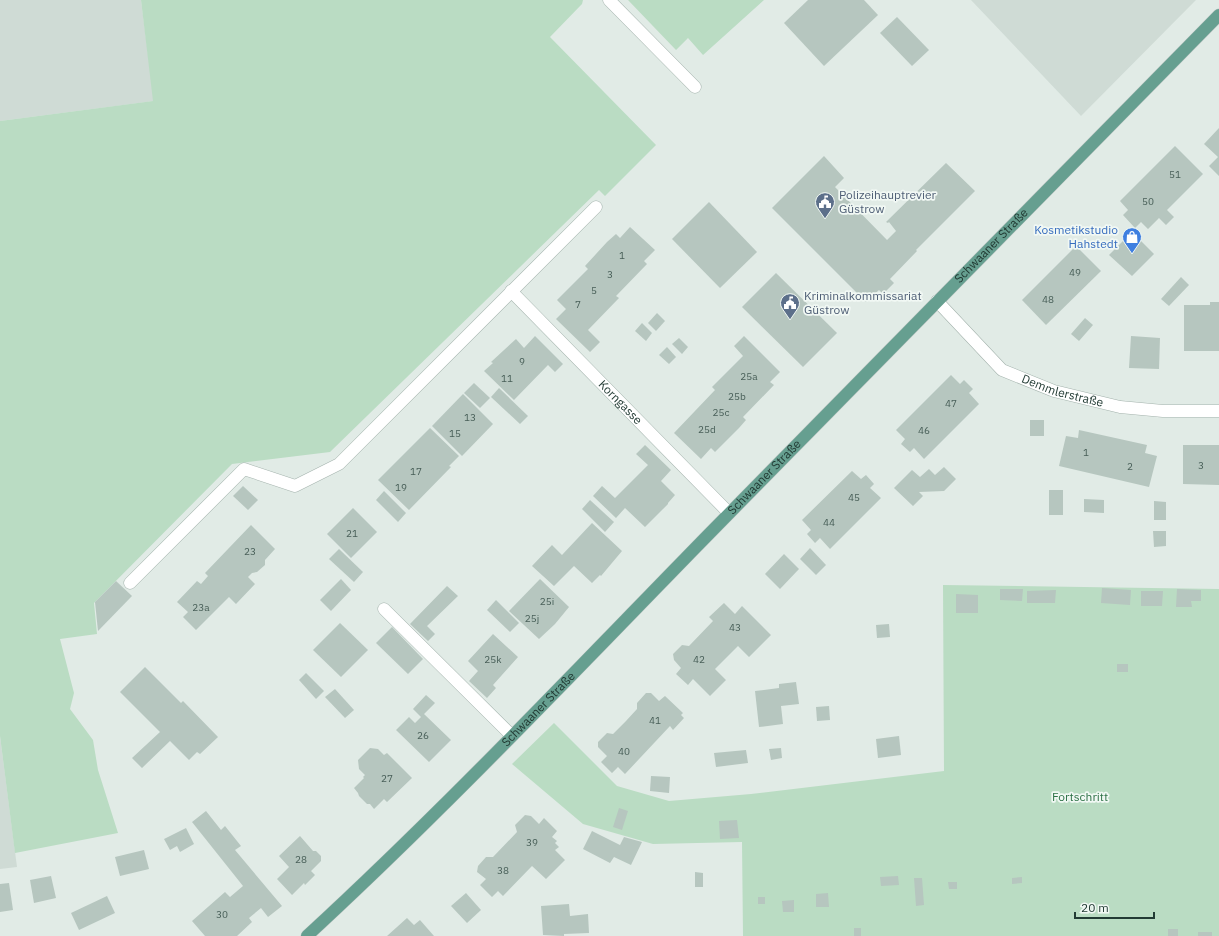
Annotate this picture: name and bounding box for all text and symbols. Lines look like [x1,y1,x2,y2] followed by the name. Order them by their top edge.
[1169,168,1181,181] house number: 51
[839,187,937,216] place label: Polizeihauptrevier Güstrow
[814,191,836,219] public building icon: Polizeihauptrevier Güstrow
[1142,195,1154,208] house number: 50
[951,205,1031,286] street label: Schwaaner Straße
[1034,222,1118,251] place label: Kosmetikstudio Hahstedt
[1121,226,1143,254] shop icon: Kosmetikstudio Hahstedt
[619,249,625,262] house number: 1
[1069,266,1081,279] house number: 49
[607,268,613,281] house number: 3
[591,284,597,297] house number: 5
[804,288,922,317] place label: Kriminalkommissariat Güstrow
[779,292,801,320] public building icon: Kriminalkommissariat Güstrow
[1042,293,1054,306] house number: 48
[575,298,581,311] house number: 7
[519,355,525,368] house number: 9
[740,370,758,383] house number: 25a
[1020,371,1105,410] street label: Demmlerstraße
[501,372,513,385] house number: 11
[596,377,646,428] street label: Korngasse
[728,390,746,403] house number: 25b
[945,397,957,410] house number: 47
[712,406,730,419] house number: 25c
[464,411,476,424] house number: 13
[698,423,716,436] house number: 25d
[918,424,930,437] house number: 46
[449,427,461,440] house number: 15
[724,436,804,517] street label: Schwaaner Straße
[1083,446,1089,459] house number: 1
[1198,459,1204,472] house number: 3
[1127,460,1133,473] house number: 2
[410,465,422,478] house number: 17
[395,481,407,494] house number: 19
[848,491,860,504] house number: 45
[823,516,835,529] house number: 44
[346,527,358,540] house number: 21
[244,545,256,558] house number: 23
[540,595,554,608] house number: 25i
[192,601,210,614] house number: 23a
[525,612,539,625] house number: 25j
[729,621,741,634] house number: 43
[484,653,502,666] house number: 25k
[693,653,705,666] house number: 42
[498,668,578,749] street label: Schwaaner Straße
[649,714,661,727] house number: 41
[417,729,429,742] house number: 26
[618,745,630,758] house number: 40
[381,772,393,785] house number: 27
[1052,789,1108,804] park label: Fortschritt
[526,836,538,849] house number: 39
[295,853,307,866] house number: 28
[497,864,509,877] house number: 38
[1075,894,1154,920] scale bar
[1081,900,1109,915] text: 20 m
[216,908,228,921] house number: 30

